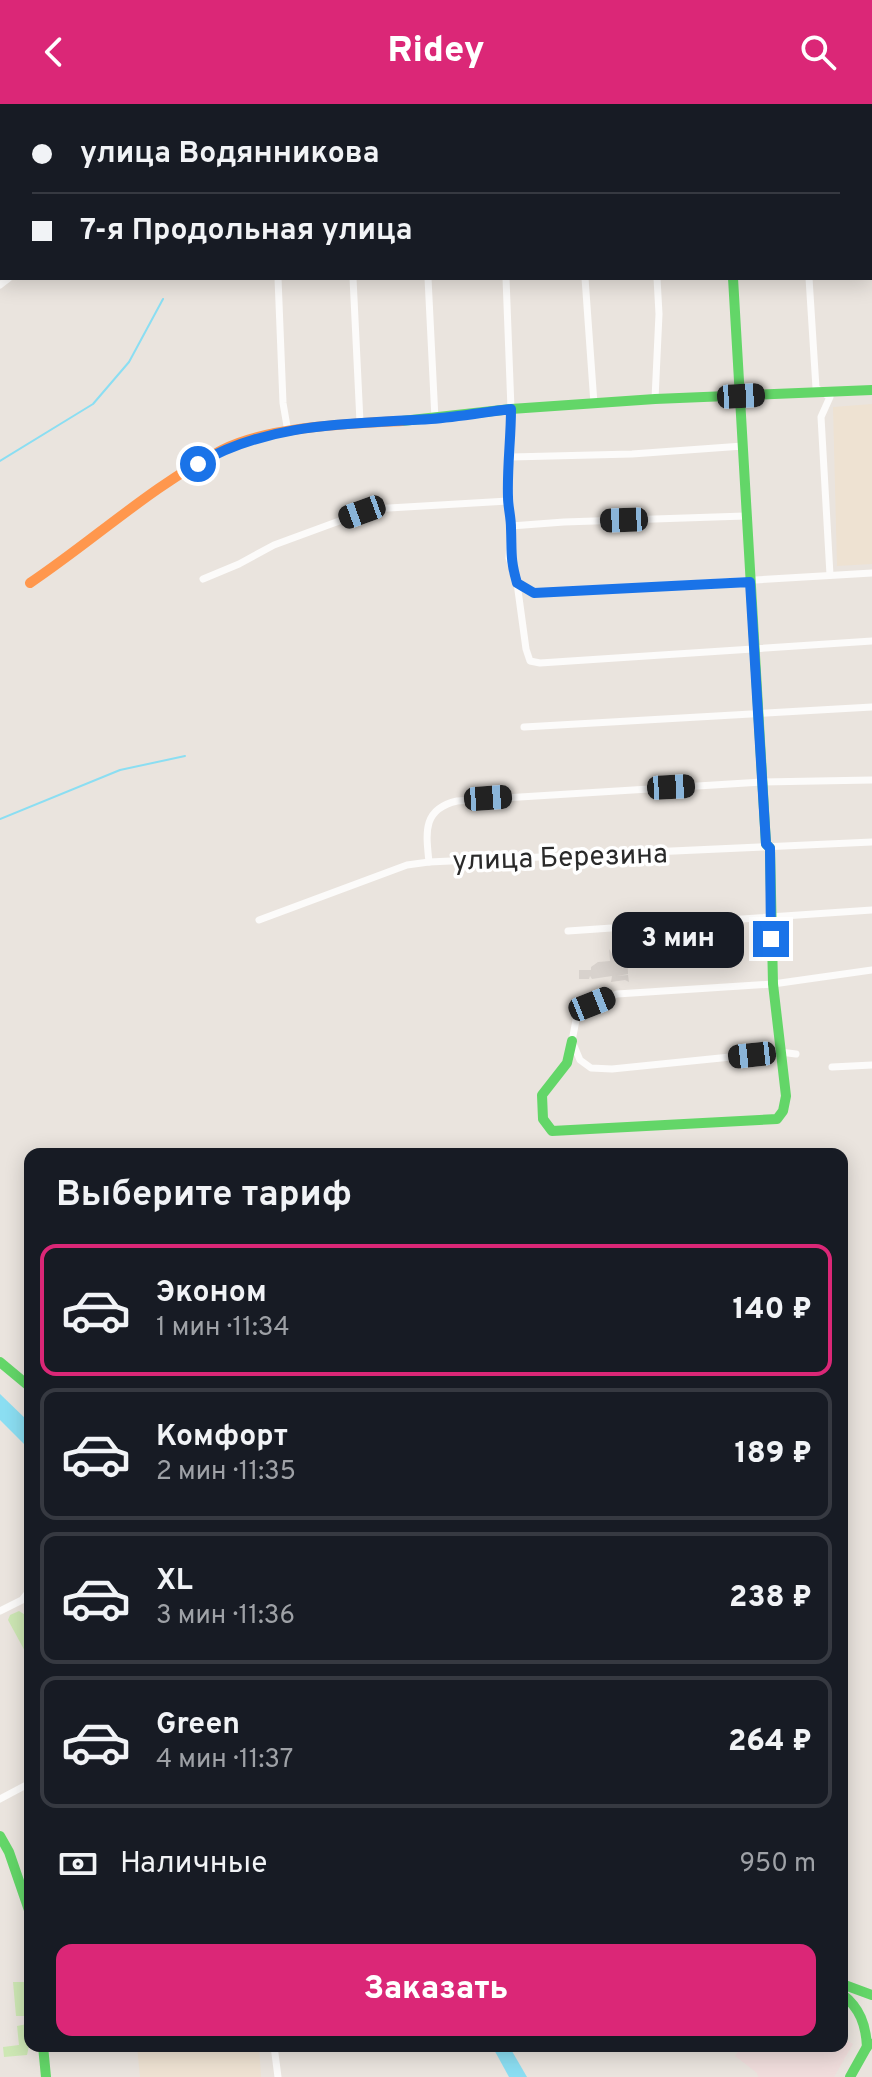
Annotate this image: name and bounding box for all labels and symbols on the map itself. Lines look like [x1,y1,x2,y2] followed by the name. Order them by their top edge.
[716,383,766,409] car
[180,446,216,482] route start
[335,493,389,531] car
[600,507,648,533] car
[646,774,696,800] car
[463,784,513,812] car
[452,837,668,881] street label: улица Березина
[611,911,743,967] callout: 3 мин
[753,921,789,957] route end
[565,984,619,1024] car
[727,1041,777,1069] car

